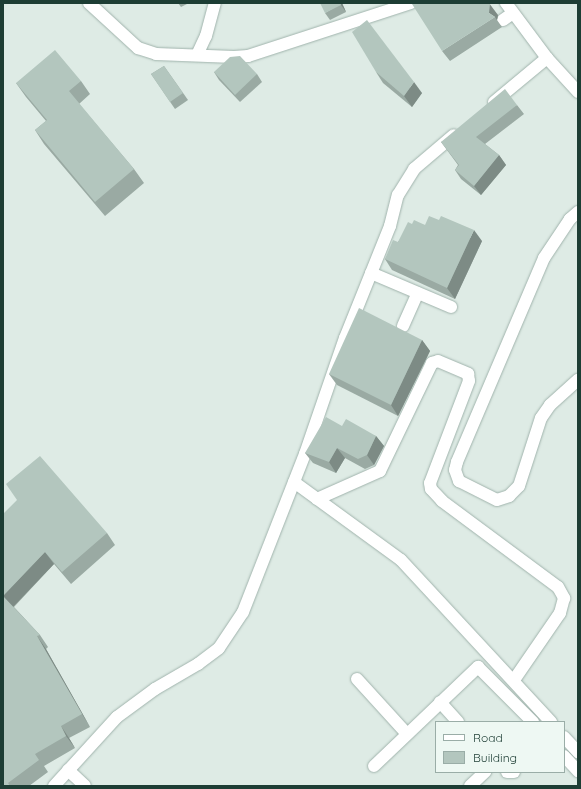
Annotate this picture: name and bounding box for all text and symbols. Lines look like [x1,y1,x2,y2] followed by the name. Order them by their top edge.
[435,721,565,773] legend
[473,730,503,745] text: Road
[473,750,517,765] text: Building

